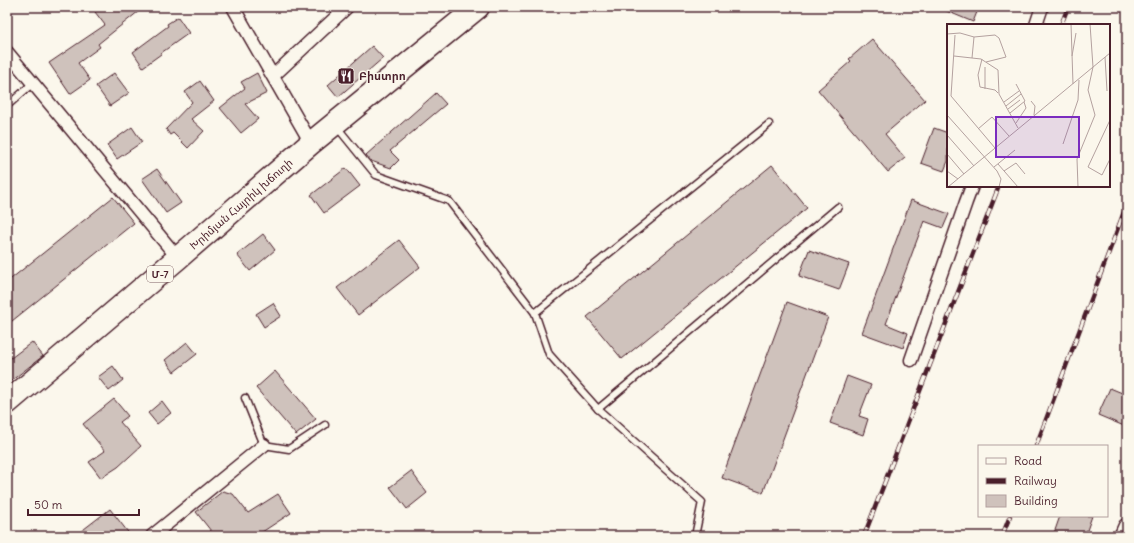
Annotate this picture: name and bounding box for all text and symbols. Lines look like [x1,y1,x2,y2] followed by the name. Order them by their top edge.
[947,24,1110,187] inset map
[336,66,356,86] restaurant icon: Բիստրո
[359,69,406,83] place label: Բիստրո
[187,155,295,253] street label: Խրիմյան Հայրիկ խճուղի
[147,266,173,282] road number: Մ-7
[978,445,1108,517] legend
[1014,453,1042,468] text: Road
[1014,473,1057,488] text: Railway
[28,491,139,517] scale bar
[1014,493,1058,508] text: Building
[34,497,63,512] text: 50 m

